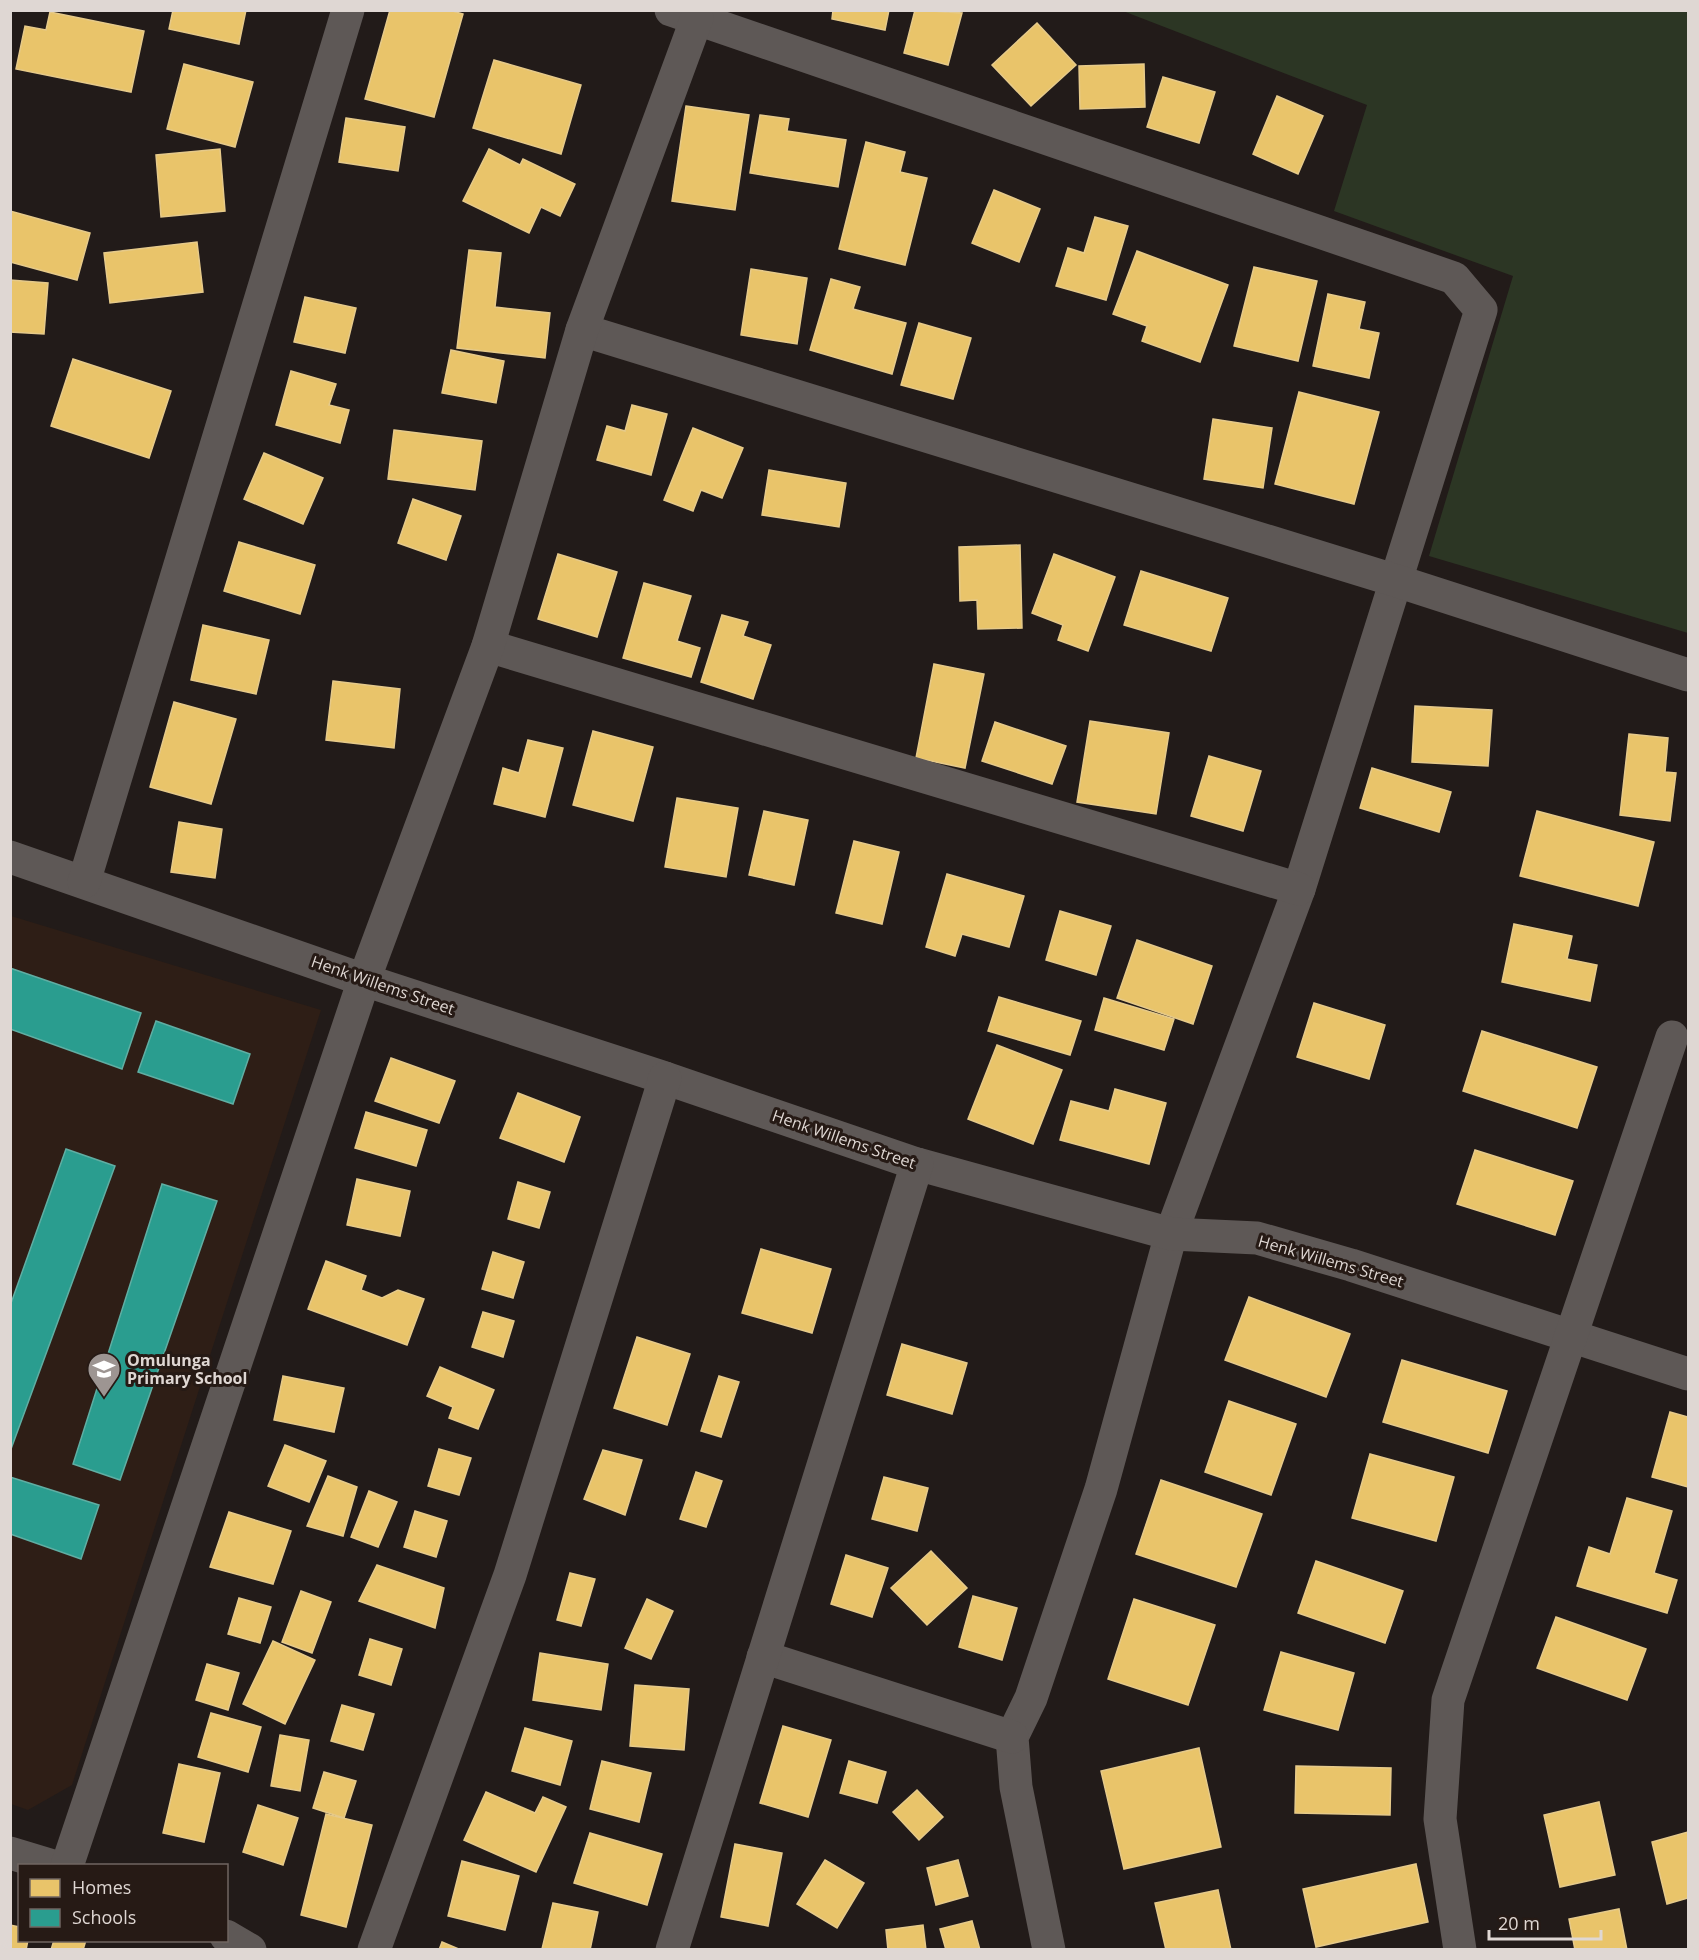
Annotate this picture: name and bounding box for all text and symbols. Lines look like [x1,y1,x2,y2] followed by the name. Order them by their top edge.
[308,950,458,1020] street label: Henk Willems Street
[769,1104,919,1174] street label: Henk Willems Street
[1256,1230,1407,1292] street label: Henk Willems Street
[127,1349,247,1389] place label: Omulunga Primary School
[86,1351,122,1398] school or university icon: Omulunga Primary School
[18,1864,228,1942] legend
[72,1875,131,1899] text: Homes
[1489,1903,1602,1941] scale bar
[72,1905,136,1929] text: Schools
[1498,1911,1540,1935] text: 20 m

